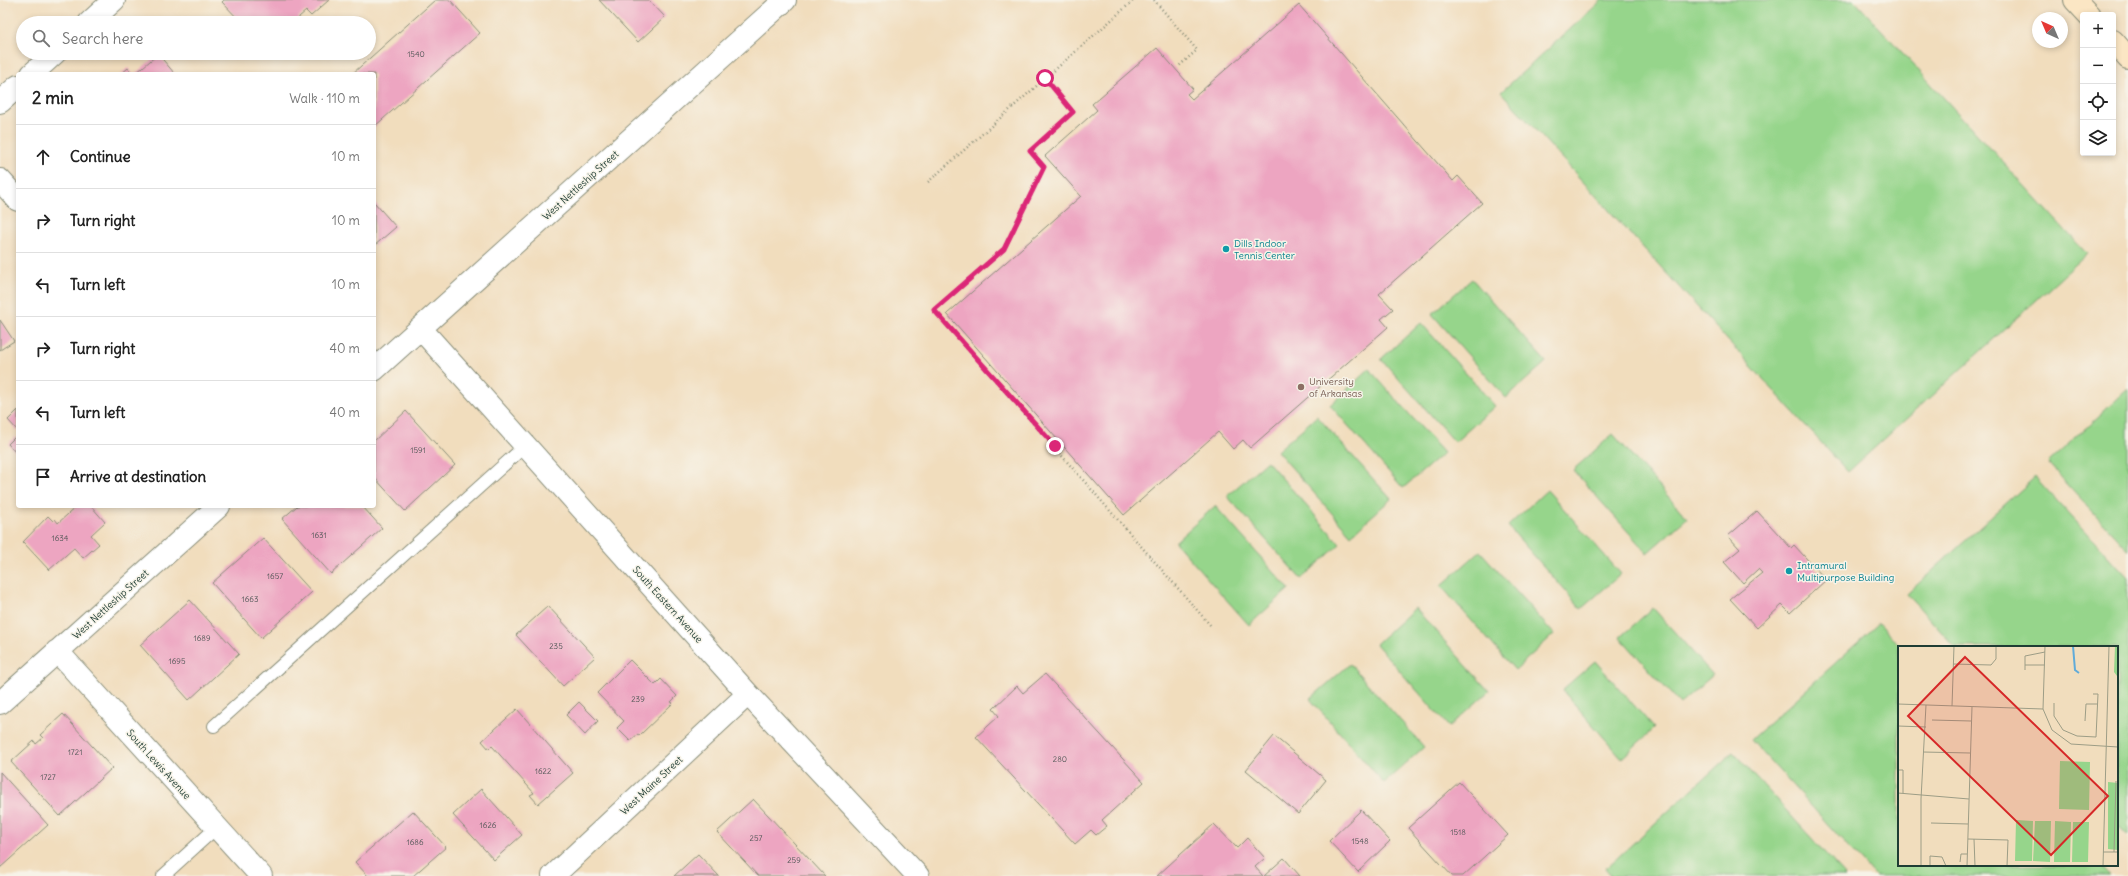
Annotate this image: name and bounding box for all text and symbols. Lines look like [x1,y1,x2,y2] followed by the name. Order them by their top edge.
[2032,12,2068,48] north arrow
[2080,12,2116,156] map controls
[2080,12,2116,48] button: +
[16,16,376,60] search box
[30,27,52,49] icon: search
[62,29,143,48] text: Search here
[2080,48,2116,84] button: −
[407,49,425,59] house number: 1540
[1036,69,1054,87] route start
[2080,84,2116,120] button: locate
[32,87,74,109] text: 2 min
[289,90,360,107] text: Walk · 110 m
[2080,120,2116,156] button: layers
[32,146,54,168] icon: ahead
[70,147,131,166] text: Continue
[539,147,622,223] street label: West Nettleship Street
[332,148,360,165] text: 10 m
[32,210,54,232] icon: right
[70,211,135,230] text: Turn right
[332,212,360,229] text: 10 m
[1234,237,1295,262] place label: Dills Indoor Tennis Center
[1221,244,1231,254] marker: Dills Indoor Tennis Center
[32,274,54,296] icon: left
[70,275,125,294] text: Turn left
[332,276,360,293] text: 10 m
[32,338,54,360] icon: right
[70,339,135,358] text: Turn right
[329,340,360,357] text: 40 m
[1309,375,1363,400] place label: University of Arkansas
[1296,382,1306,392] marker: University of Arkansas
[32,402,54,424] icon: left
[70,403,125,422] text: Turn left
[329,404,360,421] text: 40 m
[1046,437,1064,455] route end
[410,445,426,455] house number: 1591
[32,466,54,488] icon: arrive
[70,467,206,486] text: Arrive at destination
[311,530,327,540] house number: 1631
[52,533,69,543] house number: 1634
[1797,559,1894,584] place label: Intramural Multipurpose Building
[630,563,706,645] street label: South Eastern Avenue
[69,566,152,642] street label: West Nettleship Street
[1784,566,1794,576] marker: Intramural Multipurpose Building
[267,571,283,581] house number: 1657
[242,594,259,604] house number: 1663
[194,633,211,643] house number: 1689
[549,641,563,651] house number: 235
[1898,646,2118,866] inset map
[169,656,186,666] house number: 1695
[631,694,645,704] house number: 239
[124,727,193,802] street label: South Lewis Avenue
[68,747,82,757] house number: 1721
[617,753,686,818] street label: West Maine Street
[1053,754,1067,764] house number: 280
[535,766,552,776] house number: 1622
[40,772,56,782] house number: 1727
[480,820,497,830] house number: 1626
[1450,827,1466,837] house number: 1518
[750,833,763,843] house number: 257
[1351,836,1369,846] house number: 1548
[406,837,424,847] house number: 1686
[787,855,801,865] house number: 259

